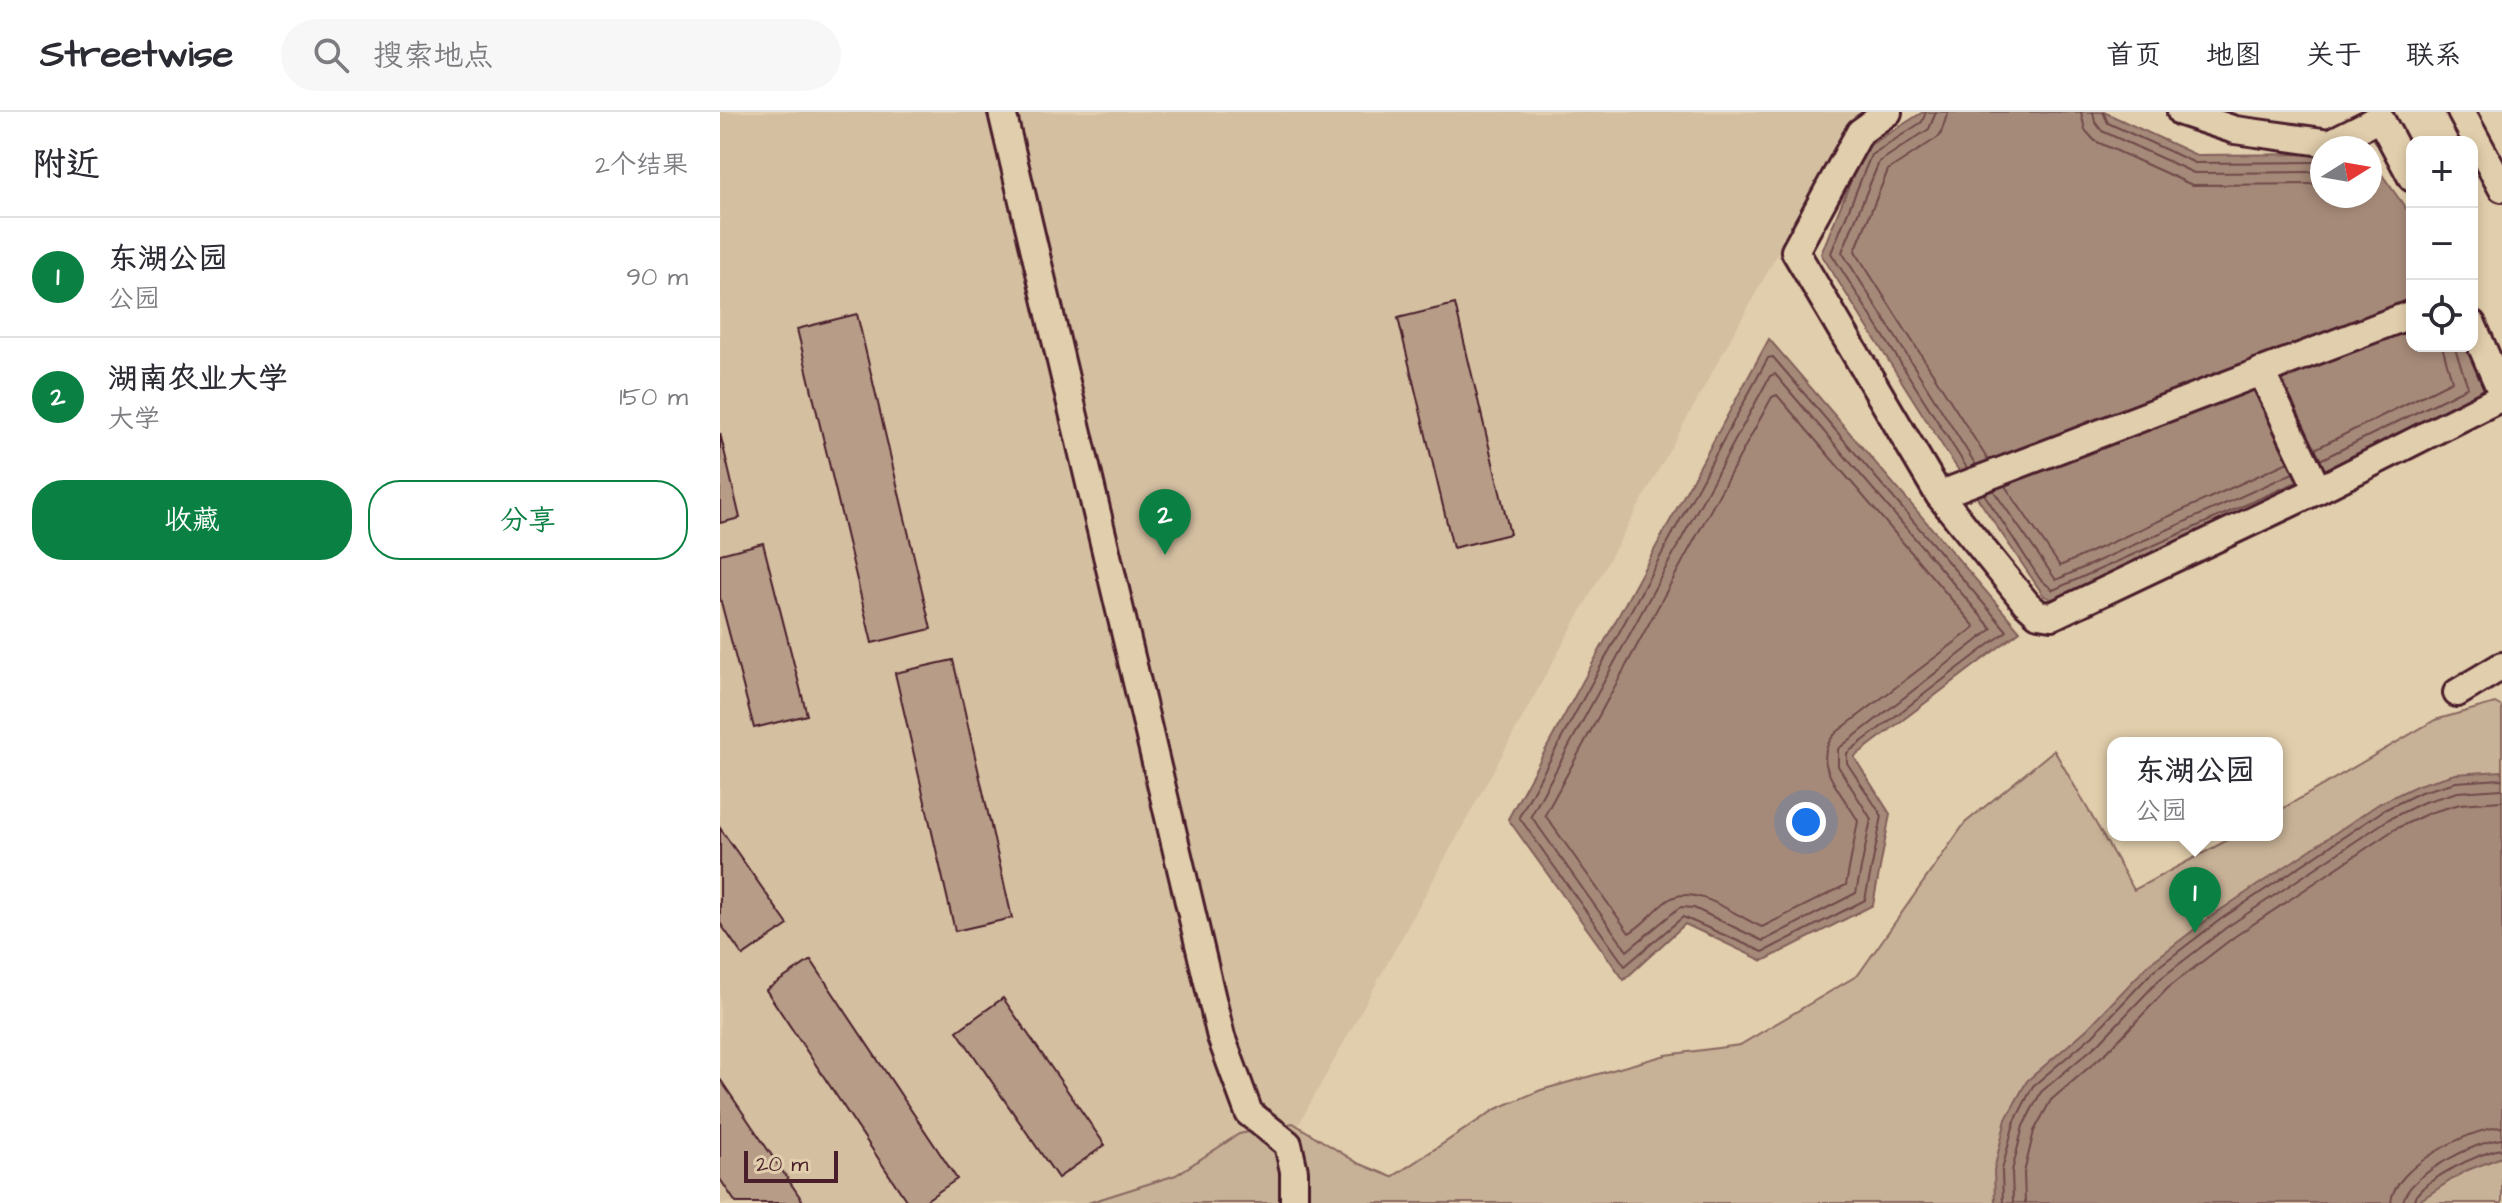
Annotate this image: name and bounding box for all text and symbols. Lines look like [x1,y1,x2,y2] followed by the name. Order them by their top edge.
[281,19,841,91] search box
[40,29,233,81] text: Streetwise
[309,33,353,77] icon: search
[373,35,493,77] text: 搜索地点
[2106,36,2162,75] text: 首页
[2206,36,2262,75] text: 地图
[2306,36,2362,75] text: 关于
[2406,36,2462,75] text: 联系
[2310,136,2382,208] north arrow
[2406,136,2478,352] map controls
[2406,136,2478,208] button: +
[32,141,100,189] text: 附近
[595,147,688,183] text: 2个结果
[2406,208,2478,280] button: −
[108,238,228,280] text: 东湖公园
[56,259,60,295] text: 1
[626,259,688,295] text: 90 m
[2406,280,2478,352] button: locate
[108,281,160,317] text: 公园
[108,358,288,400] text: 湖南农业大学
[51,379,65,415] text: 2
[619,379,688,415] text: 150 m
[108,401,160,437] text: 大学
[32,480,352,560] button: 收藏
[368,480,688,560] button: 分享
[1139,489,1191,555] pin: 2
[2107,737,2283,841] popup
[2135,750,2255,792] text: 东湖公园
[2135,793,2187,829] text: 公园
[1786,802,1826,842] your location
[2169,867,2221,933] pin: 1
[744,1147,838,1183] scale bar
[756,1149,808,1180] text: 20 m

